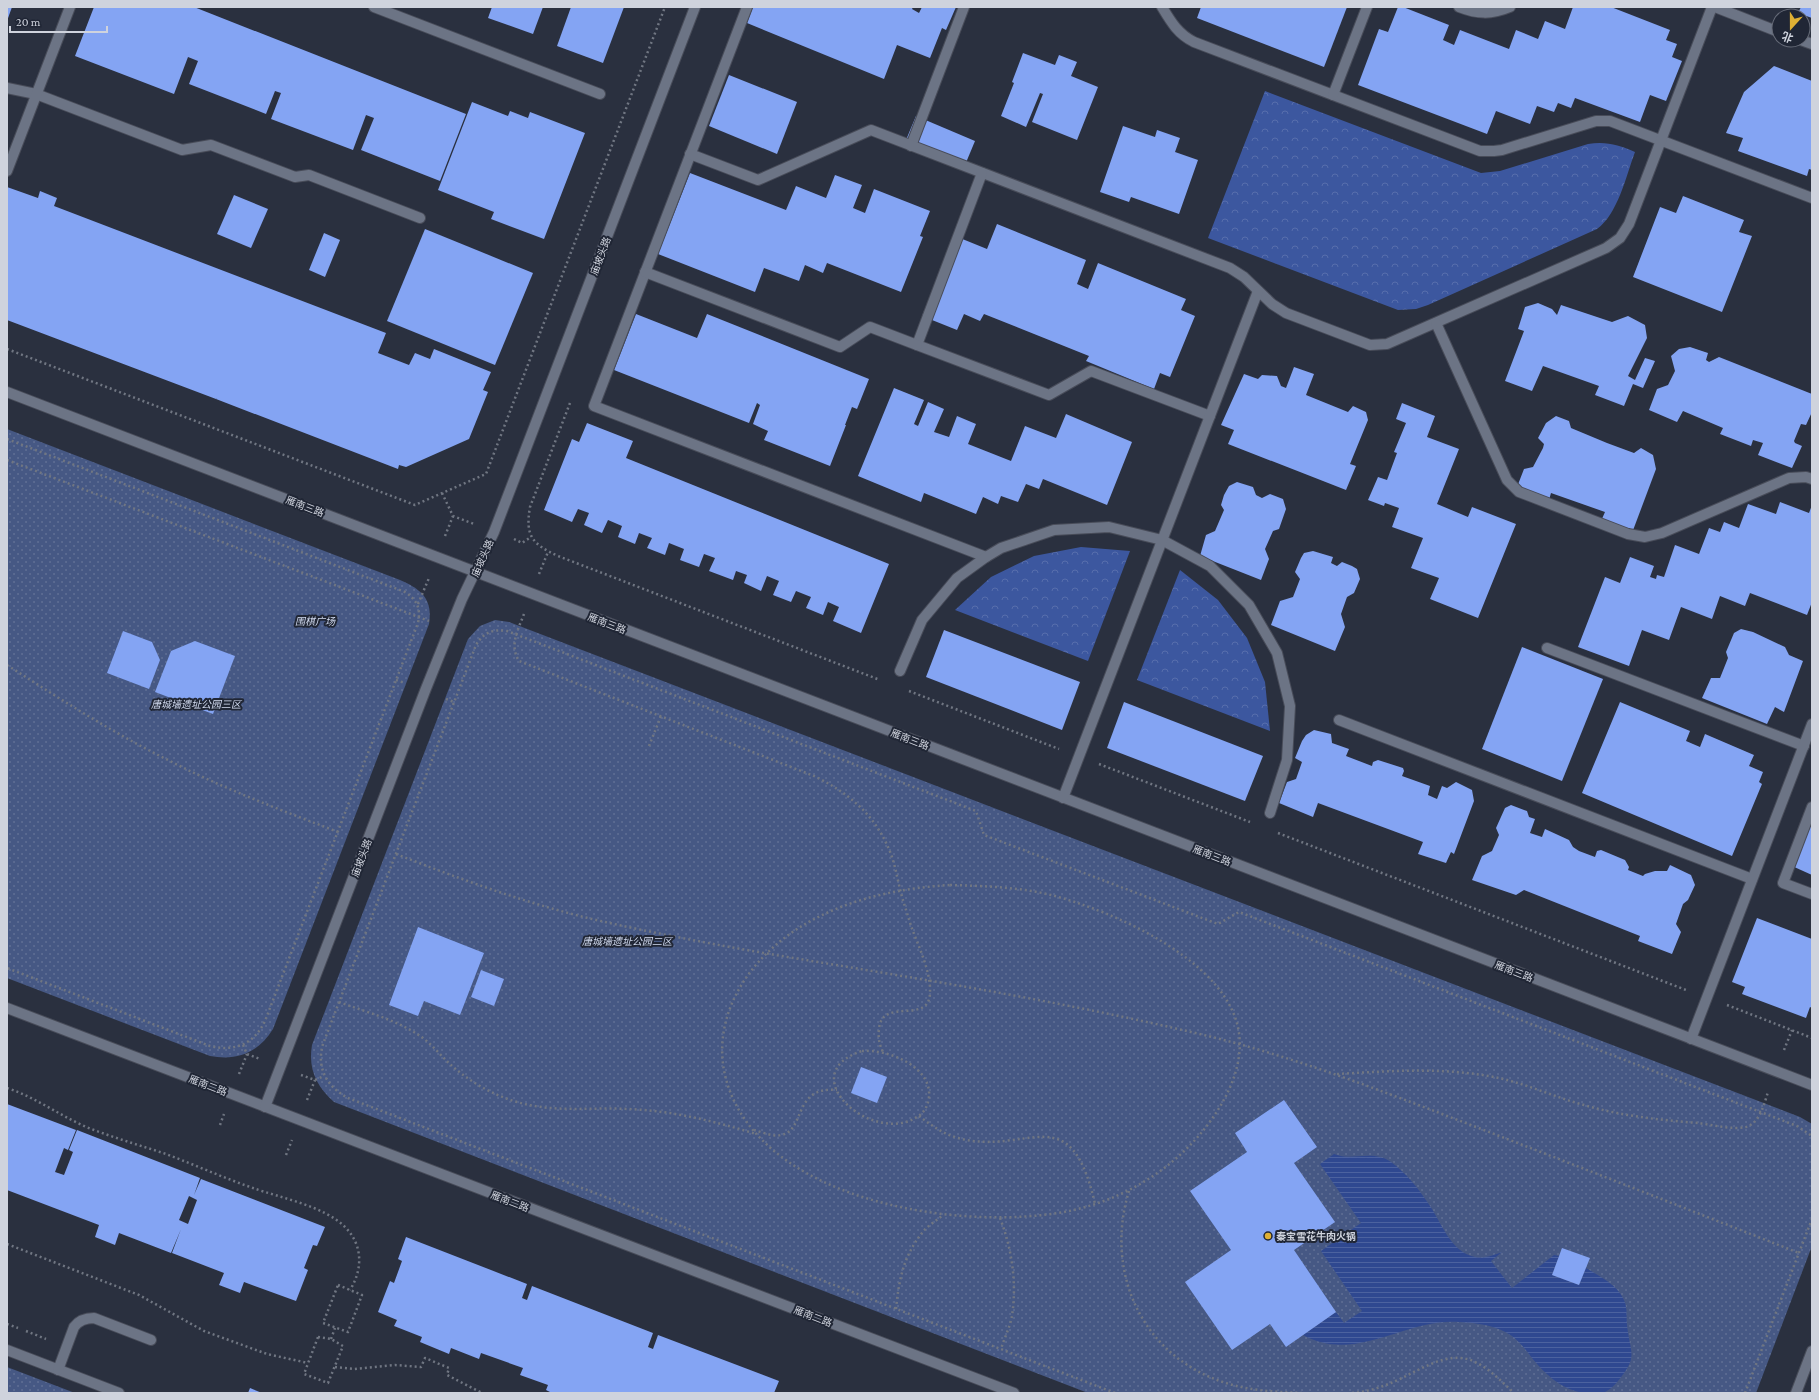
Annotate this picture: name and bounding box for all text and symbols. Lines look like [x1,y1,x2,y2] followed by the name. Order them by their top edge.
[10,8,107,34] scale bar
[1771,8,1811,48] north arrow
[16,15,41,29] text: 20 m
[1780,30,1795,45] text: 北
[588,236,613,277] street label: 庙坡头路
[284,494,325,519] street label: 雁南三路
[469,538,496,579] street label: 庙坡头路
[586,611,627,636] street label: 雁南三路
[295,616,336,627] park label: 围棋广场
[151,699,243,710] park label: 唐城墙遗址公园三区
[889,727,930,752] street label: 雁南三路
[349,838,374,879] street label: 庙坡头路
[1191,843,1232,868] street label: 雁南三路
[582,936,674,947] park label: 唐城墙遗址公园二区
[1493,959,1534,984] street label: 雁南三路
[187,1073,228,1098] street label: 雁南二路
[489,1189,530,1214] street label: 雁南二路
[1263,1231,1273,1241] marker: 秦宝雪花牛肉火锅
[1276,1231,1356,1242] place label: 秦宝雪花牛肉火锅
[792,1304,833,1329] street label: 雁南二路

